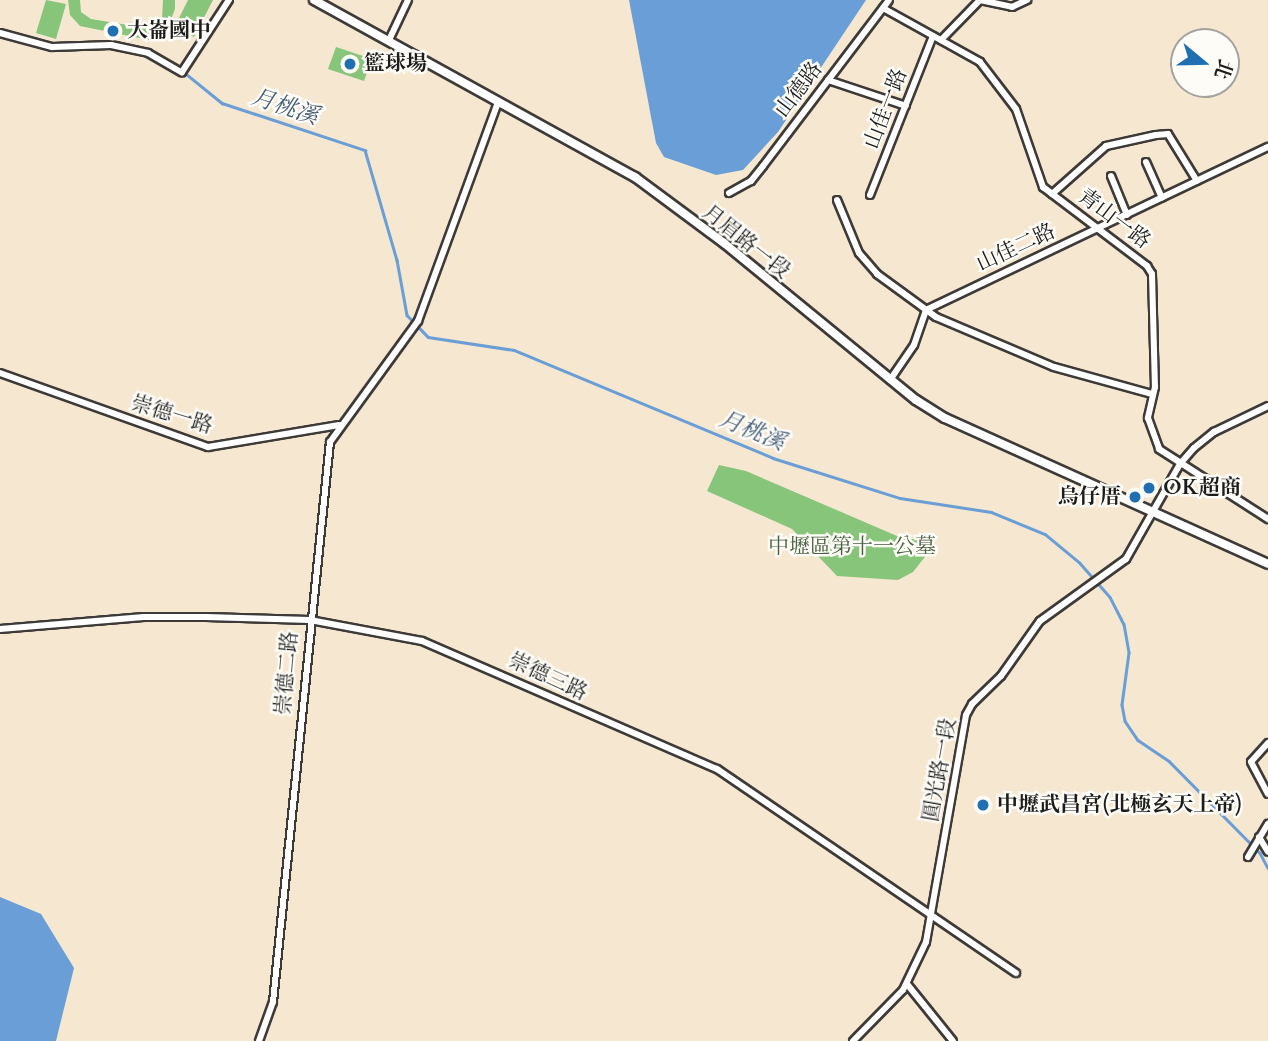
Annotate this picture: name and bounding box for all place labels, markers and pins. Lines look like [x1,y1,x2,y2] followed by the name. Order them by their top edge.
[127,18,211,44] place label: 大崙國中
[105,23,121,39] marker: 大崙國中
[364,51,427,77] place label: 籃球場
[342,56,358,72] marker: 籃球場
[1163,475,1241,501] place label: OK超商
[1141,480,1157,496] marker: OK超商
[1058,484,1121,510] place label: 烏仔厝
[1127,489,1143,505] marker: 烏仔厝
[997,792,1242,818] place label: 中壢武昌宮(北極玄天上帝)
[975,797,991,813] marker: 中壢武昌宮(北極玄天上帝)

